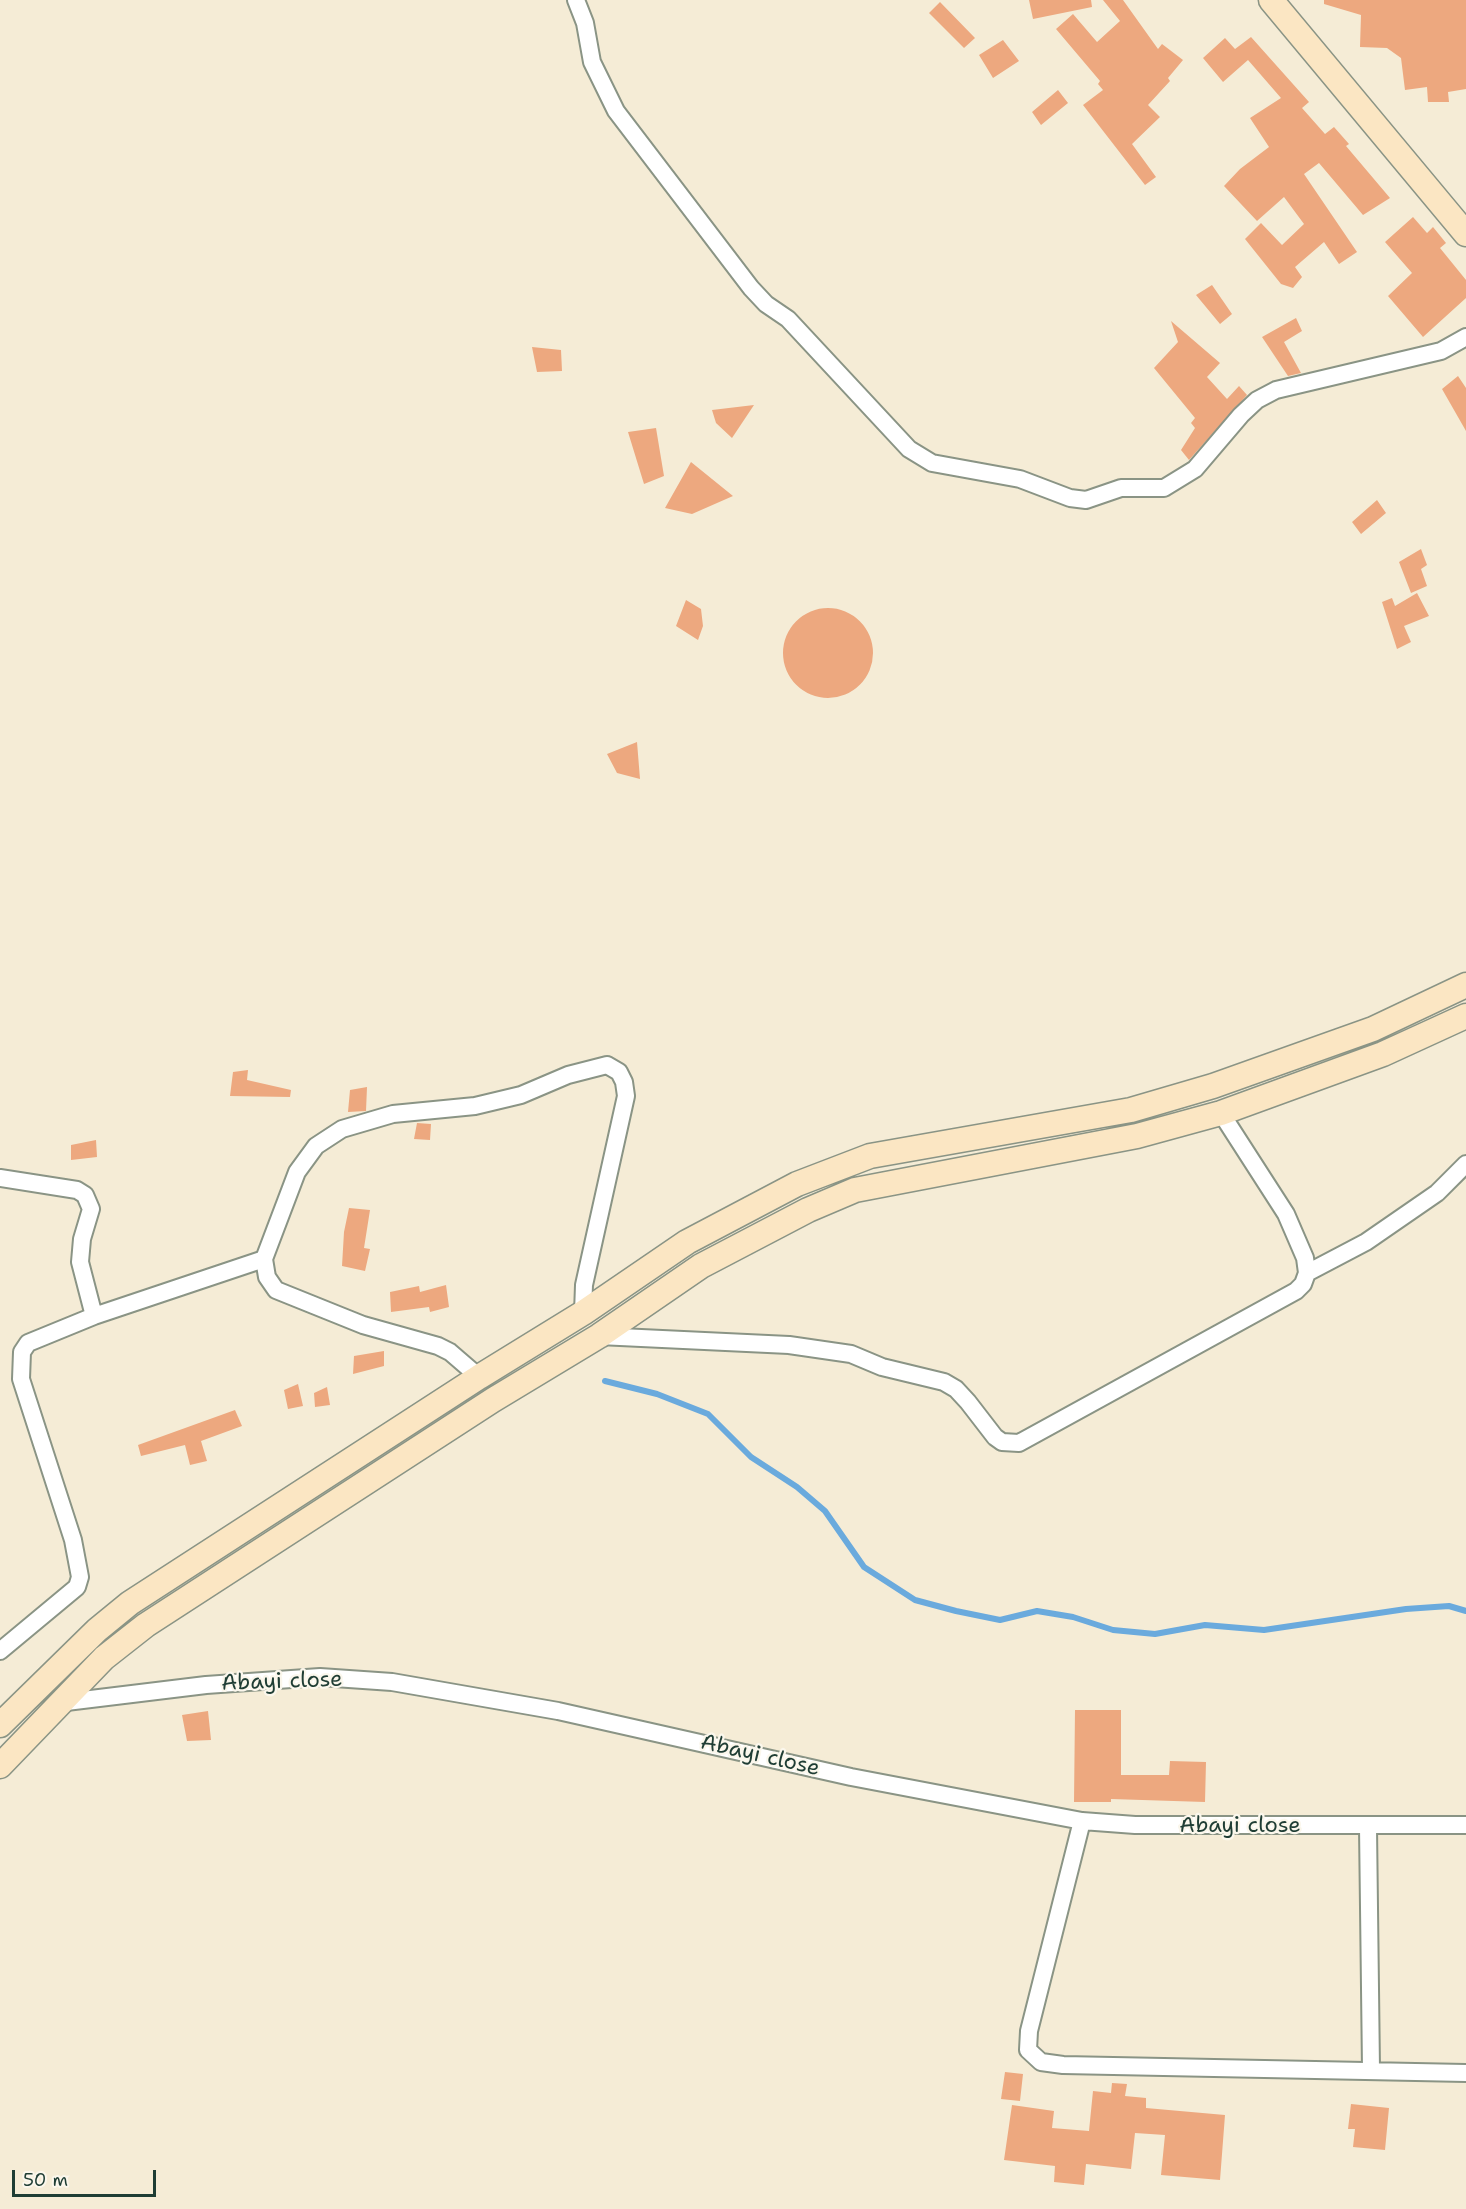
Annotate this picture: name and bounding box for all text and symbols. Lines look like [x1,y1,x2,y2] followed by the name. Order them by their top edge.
[221,1667,343,1697] street label: Abayi close
[698,1729,822,1783] street label: Abayi close
[1179,1813,1301,1839] street label: Abayi close
[15,2158,159,2196] scale bar
[23,2168,68,2192] text: 50 m

